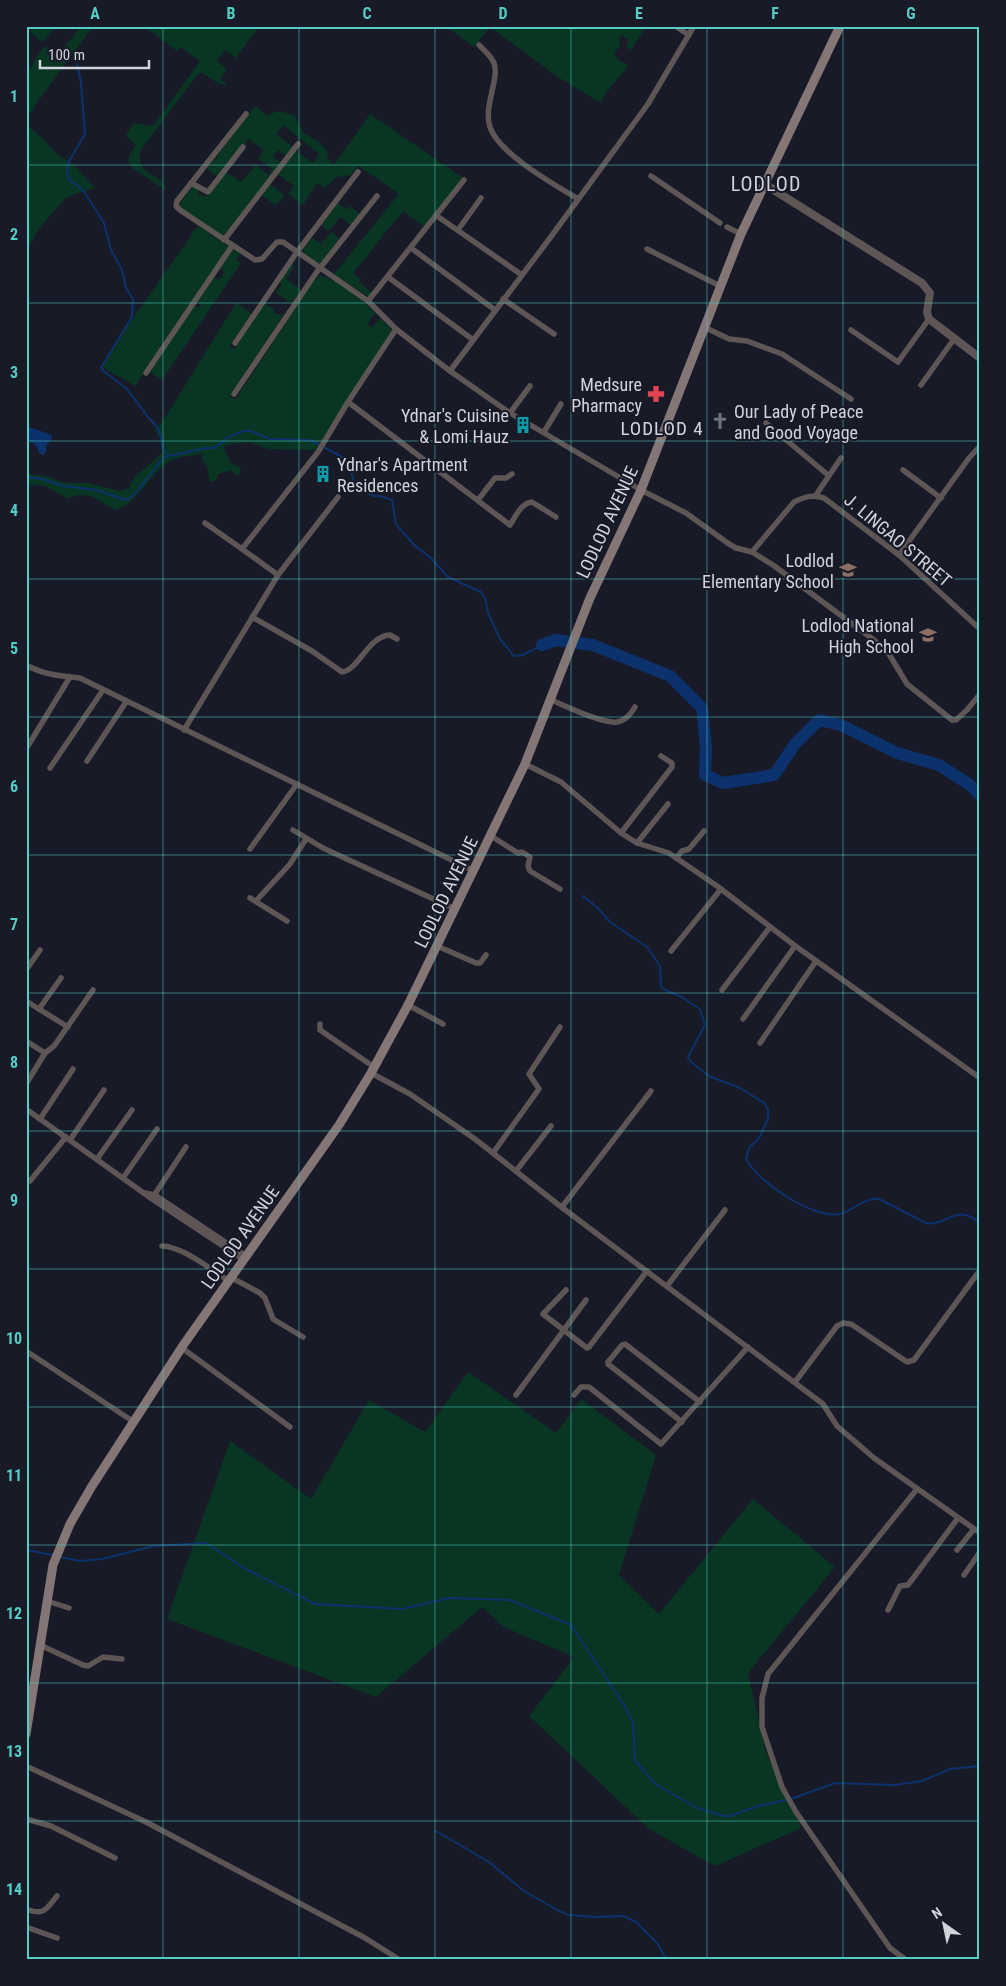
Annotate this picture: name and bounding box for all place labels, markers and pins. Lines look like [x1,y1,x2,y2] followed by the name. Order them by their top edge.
[571,374,642,416] place label: Medsure Pharmacy
[646,384,666,404] pharmacy icon: Medsure Pharmacy
[734,401,863,443] place label: Our Lady of Peace and Good Voyage
[401,405,509,447] place label: Ydnar's Cuisine & Lomi Hauz
[710,411,730,431] church icon: Our Lady of Peace and Good Voyage
[513,415,533,435] building icon: Ydnar's Cuisine & Lomi Hauz
[337,454,468,496] place label: Ydnar's Apartment Residences
[313,464,333,484] building icon: Ydnar's Apartment Residences
[702,550,834,592] place label: Lodlod Elementary School
[838,560,858,580] school or university icon: Lodlod Elementary School
[802,615,914,657] place label: Lodlod National High School
[918,625,938,645] school or university icon: Lodlod National High School

